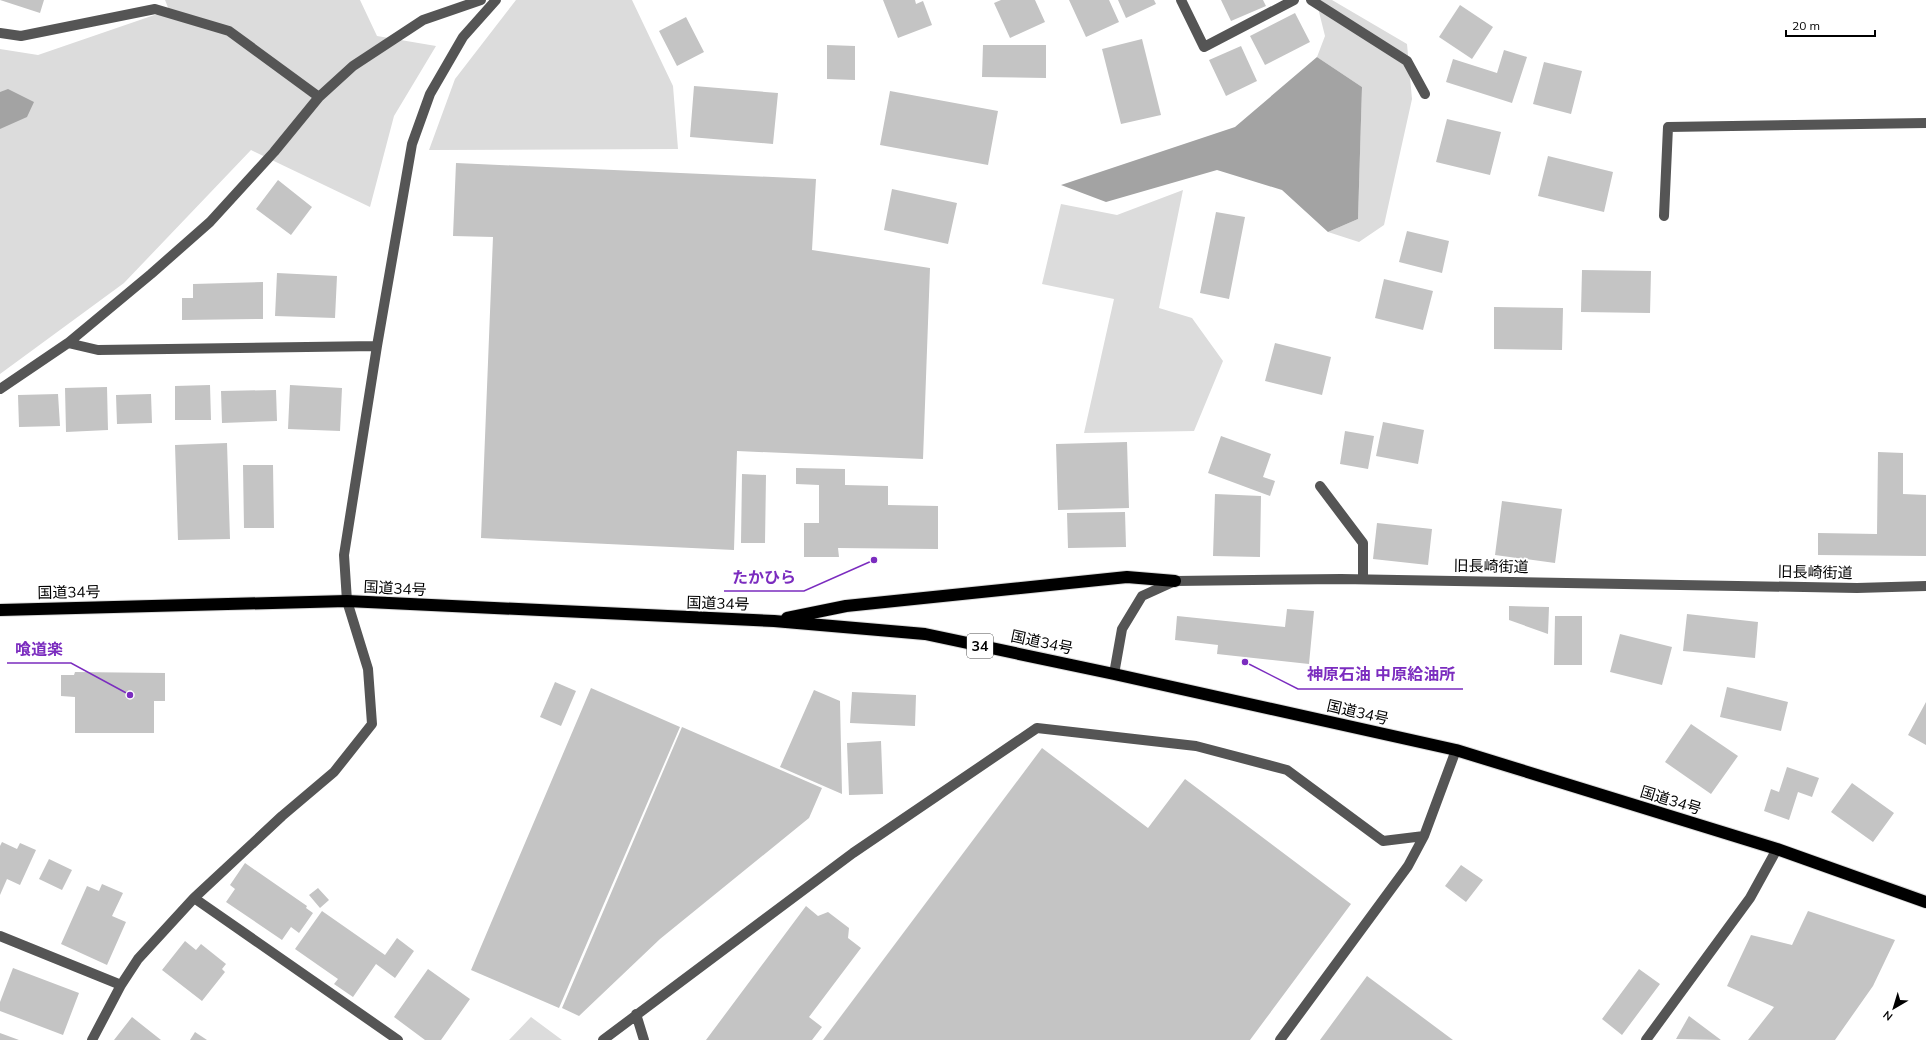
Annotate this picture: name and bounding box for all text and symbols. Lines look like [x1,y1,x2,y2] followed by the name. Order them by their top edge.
[1786,12,1875,38] scale bar
[1792,18,1820,33] text: 20 m
[1453,556,1529,576] street label: 旧長崎街道
[1777,562,1853,582] street label: 旧長崎街道
[724,563,804,591] callout: たかひら
[732,567,796,587] text: たかひら
[363,577,427,599] street label: 国道34号
[37,582,101,602] street label: 国道34号
[686,592,750,614] street label: 国道34号
[1009,626,1075,658] street label: 国道34号
[967,634,993,658] road number: 34
[7,635,71,663] callout: 喰道楽
[15,639,63,659] text: 喰道楽
[1298,661,1463,689] callout: 神原石油 中原給油所
[1307,664,1455,684] text: 神原石油 中原給油所
[1325,696,1391,728] street label: 国道34号
[1638,782,1704,818] street label: 国道34号
[1874,988,1914,1028] north arrow
[1880,1008,1895,1024] text: N

